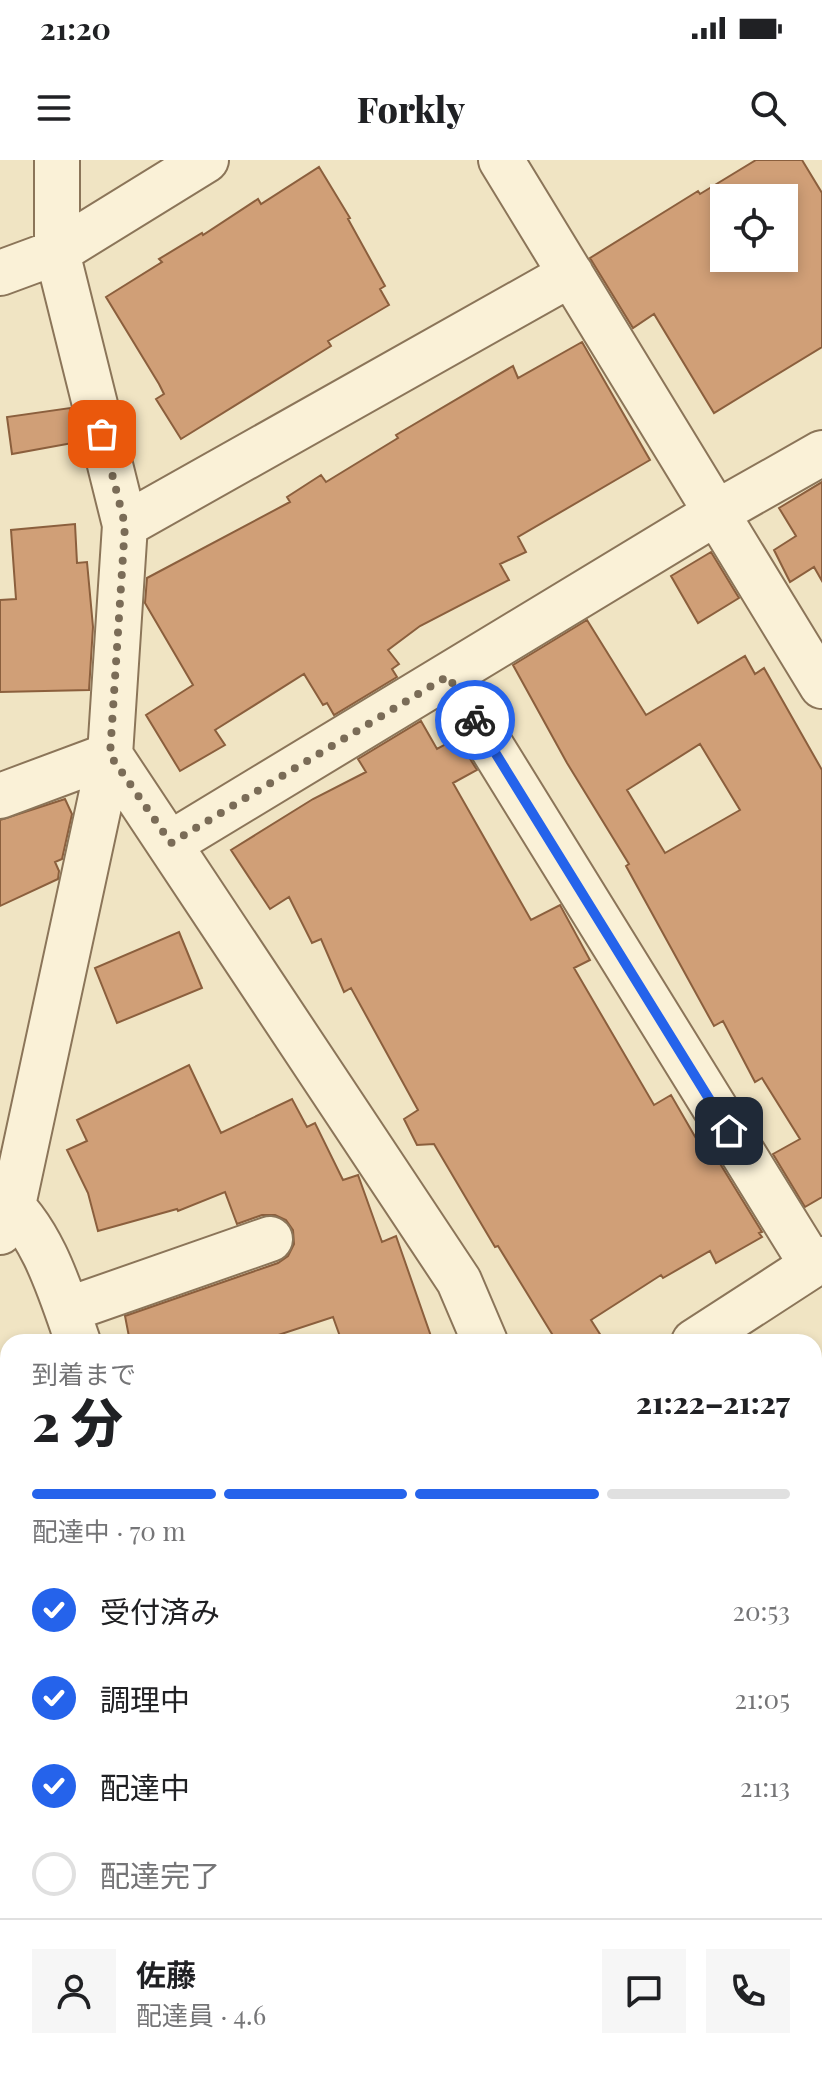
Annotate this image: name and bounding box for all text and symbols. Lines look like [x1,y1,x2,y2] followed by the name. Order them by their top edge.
[40,8,111,48] text: 21:20
[357,84,465,132] text: Forkly
[32,86,76,130] icon: menu
[746,86,790,130] icon: search
[710,184,798,272] map controls
[710,184,798,272] button: locate
[68,400,136,468] pin
[80,412,124,456] icon: bag
[435,680,515,760] courier
[453,698,497,742] icon: bike
[695,1097,763,1165] pin
[707,1109,751,1153] icon: home
[32,1356,136,1391] text: 到着まで
[636,1382,790,1422] text: 21:22–21:27
[32,1386,123,1455] text: 2 分
[32,1513,186,1548] text: 配達中 · 70 m
[32,1588,76,1632] icon: check
[100,1591,220,1631] text: 受付済み
[733,1593,790,1628] text: 20:53
[32,1676,76,1720] icon: check
[100,1679,190,1719] text: 調理中
[735,1681,790,1716] text: 21:05
[32,1764,76,1808] icon: check
[100,1767,190,1807] text: 配達中
[740,1769,790,1804] text: 21:13
[100,1855,220,1895] text: 配達完了
[32,1949,116,2033] button: person
[602,1949,686,2033] button: chat
[706,1949,790,2033] button: phone
[136,1954,196,1994] text: 佐藤
[136,1997,266,2032] text: 配達員 · 4.6

